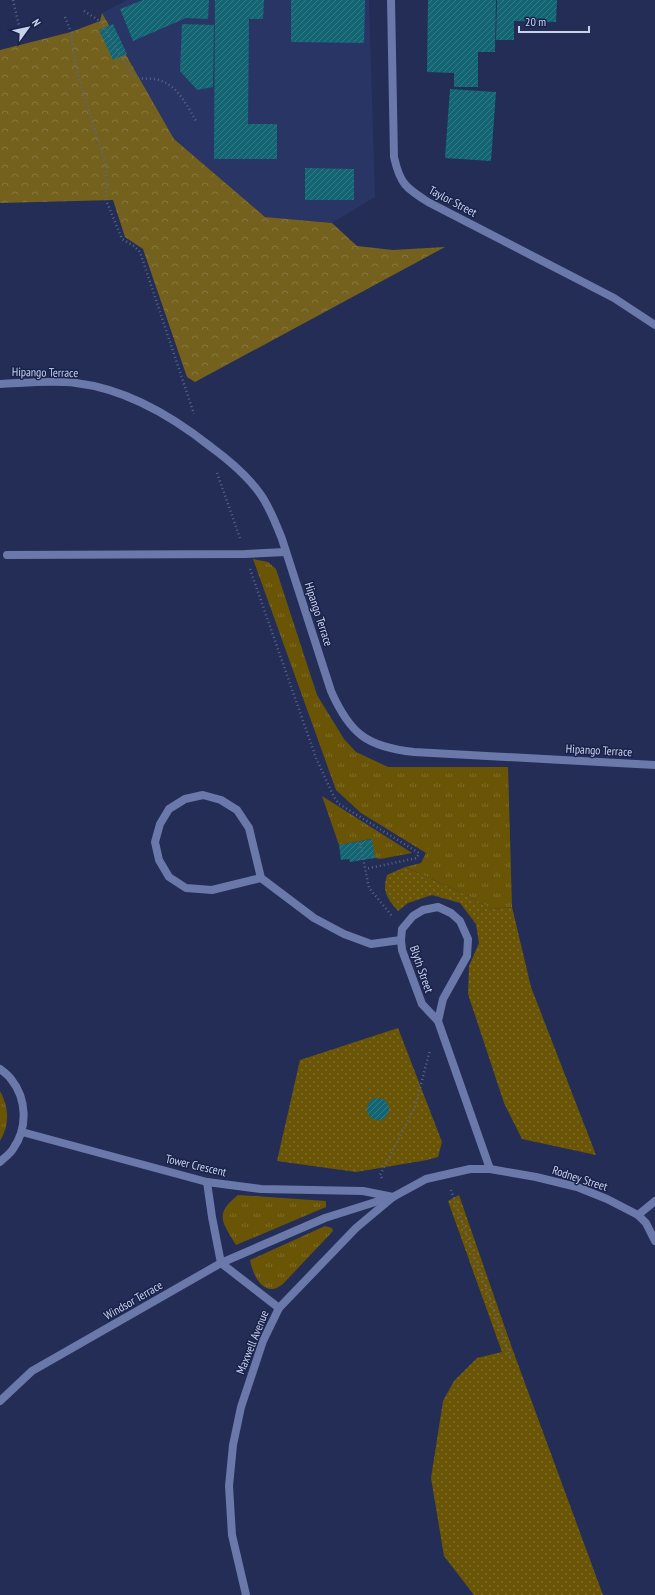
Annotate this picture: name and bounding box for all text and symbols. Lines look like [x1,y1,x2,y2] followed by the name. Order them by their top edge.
[8,8,48,48] north arrow
[519,8,589,34] scale bar
[525,14,546,29] text: 20 m
[29,16,44,29] text: N
[426,182,480,220] street label: Taylor Street
[12,364,78,380] street label: Hipango Terrace
[302,580,336,648] street label: Hipango Terrace
[565,741,633,759] street label: Hipango Terrace
[407,943,437,995] street label: Blyth Street
[164,1151,229,1179] street label: Tower Crescent
[550,1162,610,1194] street label: Rodney Street
[101,1277,165,1323] street label: Windsor Terrace
[232,1308,272,1376] street label: Maxwell Avenue

